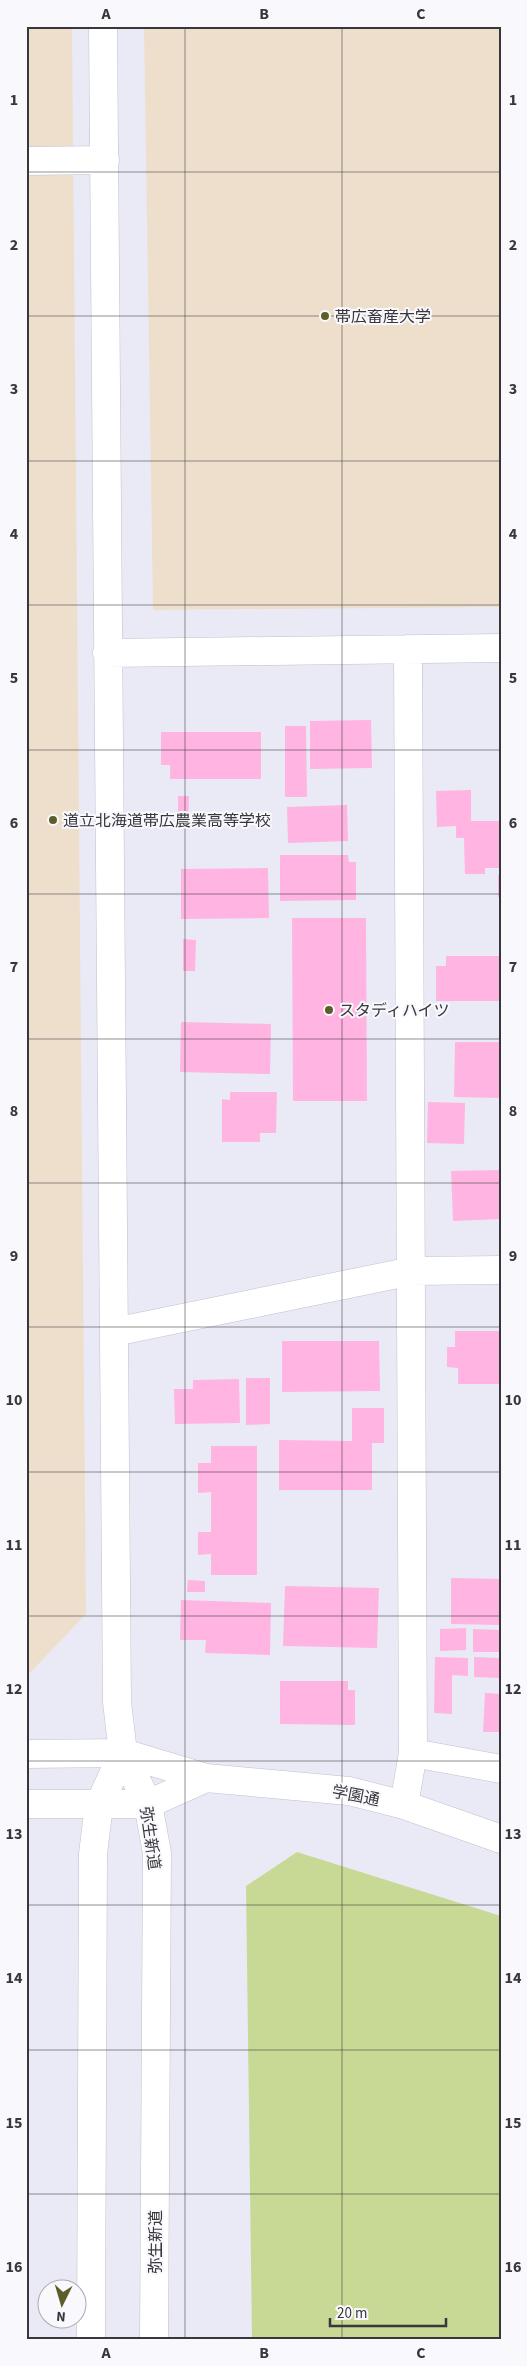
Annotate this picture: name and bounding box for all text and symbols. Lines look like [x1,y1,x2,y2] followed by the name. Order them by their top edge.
[100,3,111,25] text: A
[259,3,269,25] text: B
[416,3,426,25] text: C
[10,89,18,111] text: 1
[509,89,517,111] text: 1
[10,234,18,256] text: 2
[509,234,517,256] text: 2
[335,306,431,328] place label: 帯広畜産大学
[319,310,331,322] marker: 帯広畜産大学
[10,378,18,400] text: 3
[509,378,517,400] text: 3
[10,523,19,545] text: 4
[509,523,518,545] text: 4
[10,667,18,689] text: 5
[509,667,517,689] text: 5
[63,810,271,832] place label: 道立北海道帯広農業高等学校
[10,812,18,834] text: 6
[509,812,517,834] text: 6
[47,814,59,826] marker: 道立北海道帯広農業高等学校
[10,956,18,978] text: 7
[509,956,517,978] text: 7
[339,1000,450,1022] place label: スタディハイツ
[323,1004,335,1016] marker: スタディハイツ
[10,1100,18,1122] text: 8
[509,1100,517,1122] text: 8
[10,1245,18,1267] text: 9
[509,1245,517,1267] text: 9
[6,1389,22,1411] text: 10
[505,1389,521,1411] text: 10
[6,1534,22,1556] text: 11
[505,1534,521,1556] text: 11
[6,1678,22,1700] text: 12
[505,1678,521,1700] text: 12
[330,1781,381,1811] street label: 学園通
[135,1805,165,1871] street label: 弥生新道
[6,1823,22,1845] text: 13
[505,1823,521,1845] text: 13
[6,1967,23,1989] text: 14
[505,1967,522,1989] text: 14
[6,2112,22,2134] text: 15
[505,2112,521,2134] text: 15
[145,2210,167,2274] street label: 弥生新道
[6,2256,22,2278] text: 16
[505,2256,521,2278] text: 16
[38,2278,88,2328] north arrow
[330,2296,446,2328] scale bar
[337,2303,367,2324] text: 20 m
[55,2306,66,2326] text: N
[100,2342,111,2364] text: A
[259,2342,269,2364] text: B
[416,2342,426,2364] text: C

